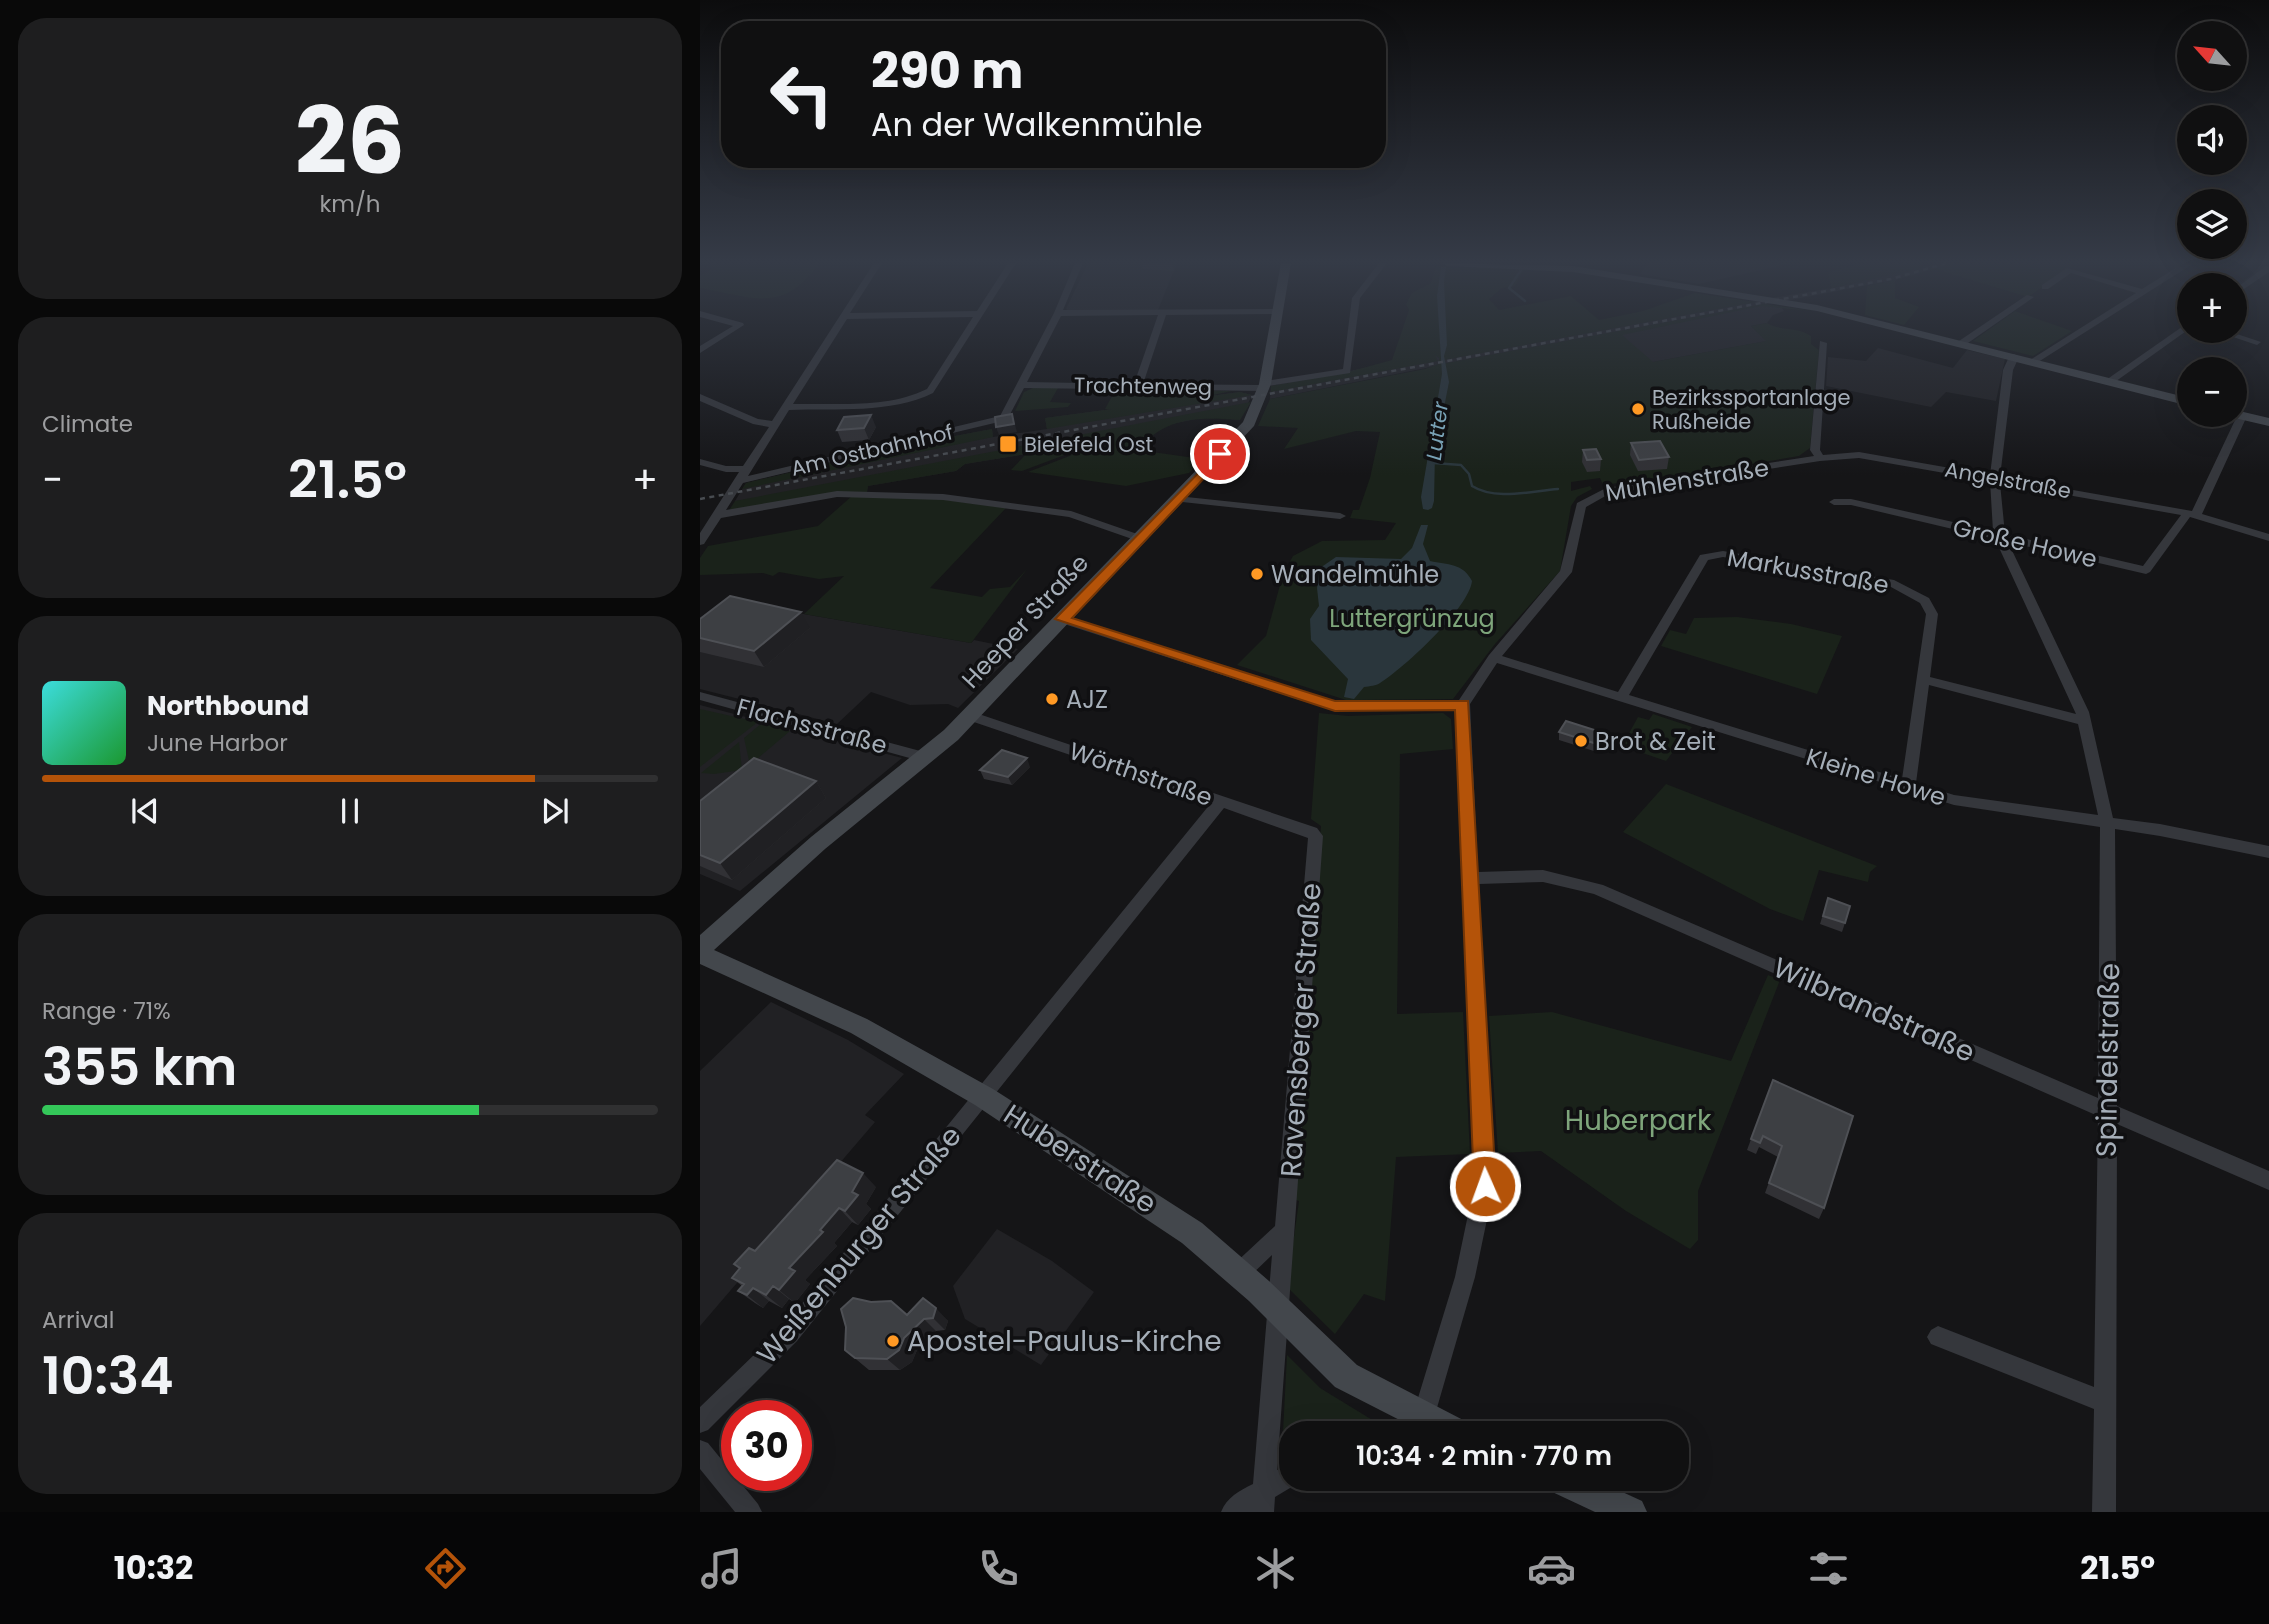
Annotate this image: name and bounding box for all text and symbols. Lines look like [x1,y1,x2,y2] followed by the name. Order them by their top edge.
[2177,21,2247,91] north arrow
[2177,21,2247,427] map controls
[871,37,1023,105] text: 290 m
[756,49,847,140] icon: left
[295,77,405,205] text: 26
[871,102,1203,147] text: An der Walkenmühle
[2177,105,2247,175] button: sound
[319,188,381,220] text: km/h
[2177,189,2247,259] button: layers
[2177,273,2247,343] button: +
[2177,357,2247,427] button: −
[1074,370,1212,402] street label: Trachtenweg
[1652,383,1851,436] place label: Bezirkssportanlage Rußheide
[1419,399,1455,462] water label: Lutter
[1630,401,1646,417] marker: Bezirkssportanlage Rußheide
[42,408,133,440] text: Climate
[788,417,956,483] street label: Am Ostbahnhof
[1190,424,1250,484] pin
[1024,430,1153,459] place label: Bielefeld Ost
[998,434,1018,454] marker: Bielefeld Ost
[1201,435,1239,473] icon: arrive
[288,443,407,516] text: 21.5°
[1603,451,1771,509] street label: Mühlenstraße
[42,453,63,506] text: −
[632,453,658,506] text: +
[1942,455,2074,505] street label: Angelstraße
[1950,510,2100,576] street label: Große Howe
[1724,541,1892,601] street label: Markusstraße
[954,547,1096,695] street label: Heeper Straße
[1271,558,1439,591] place label: Wandelmühle
[1249,566,1265,582] marker: Wandelmühle
[1329,602,1495,635] park label: Luttergrünzug
[1066,683,1108,716] place label: AJZ
[147,688,309,724] text: Northbound
[733,690,891,762] street label: Flachsstraße
[1044,691,1060,707] marker: AJZ
[1595,725,1716,758] place label: Brot & Zeit
[147,727,288,759] text: June Harbor
[1573,733,1589,749] marker: Brot & Zeit
[1065,734,1217,814] street label: Wörthstraße
[1802,740,1950,814] street label: Kleine Howe
[126,792,164,830] icon: previous
[331,792,369,830] icon: pause
[536,792,574,830] icon: next
[1271,882,1331,1178] street label: Ravensberger Straße
[1767,948,1981,1072] street label: Wilbrandstraße
[2087,963,2129,1157] street label: Spindelstraße
[42,995,171,1027] text: Range · 71%
[42,1030,237,1103] text: 355 km
[996,1095,1164,1223] street label: Huberstraße
[1565,1101,1712,1140] park label: Huberpark
[748,1118,970,1372] street label: Weißenburger Straße
[1448,1149,1522,1223] position arrow
[42,1304,114,1336] text: Arrival
[907,1322,1222,1361] place label: Apostel-Paulus-Kirche
[885,1333,901,1349] marker: Apostel-Paulus-Kirche
[42,1339,174,1412] text: 10:34
[721,1400,812,1491] speed limit sign: 30
[1356,1438,1612,1474] text: 10:34 · 2 min · 770 m
[421,1544,470,1593] icon: directions
[697,1544,746,1593] icon: music
[974,1544,1023,1593] icon: phone
[1251,1544,1300,1593] icon: climate
[1527,1544,1576,1593] icon: car
[1804,1544,1853,1593] icon: filters
[114,1545,193,1590] text: 10:32
[2080,1545,2155,1590] text: 21.5°

